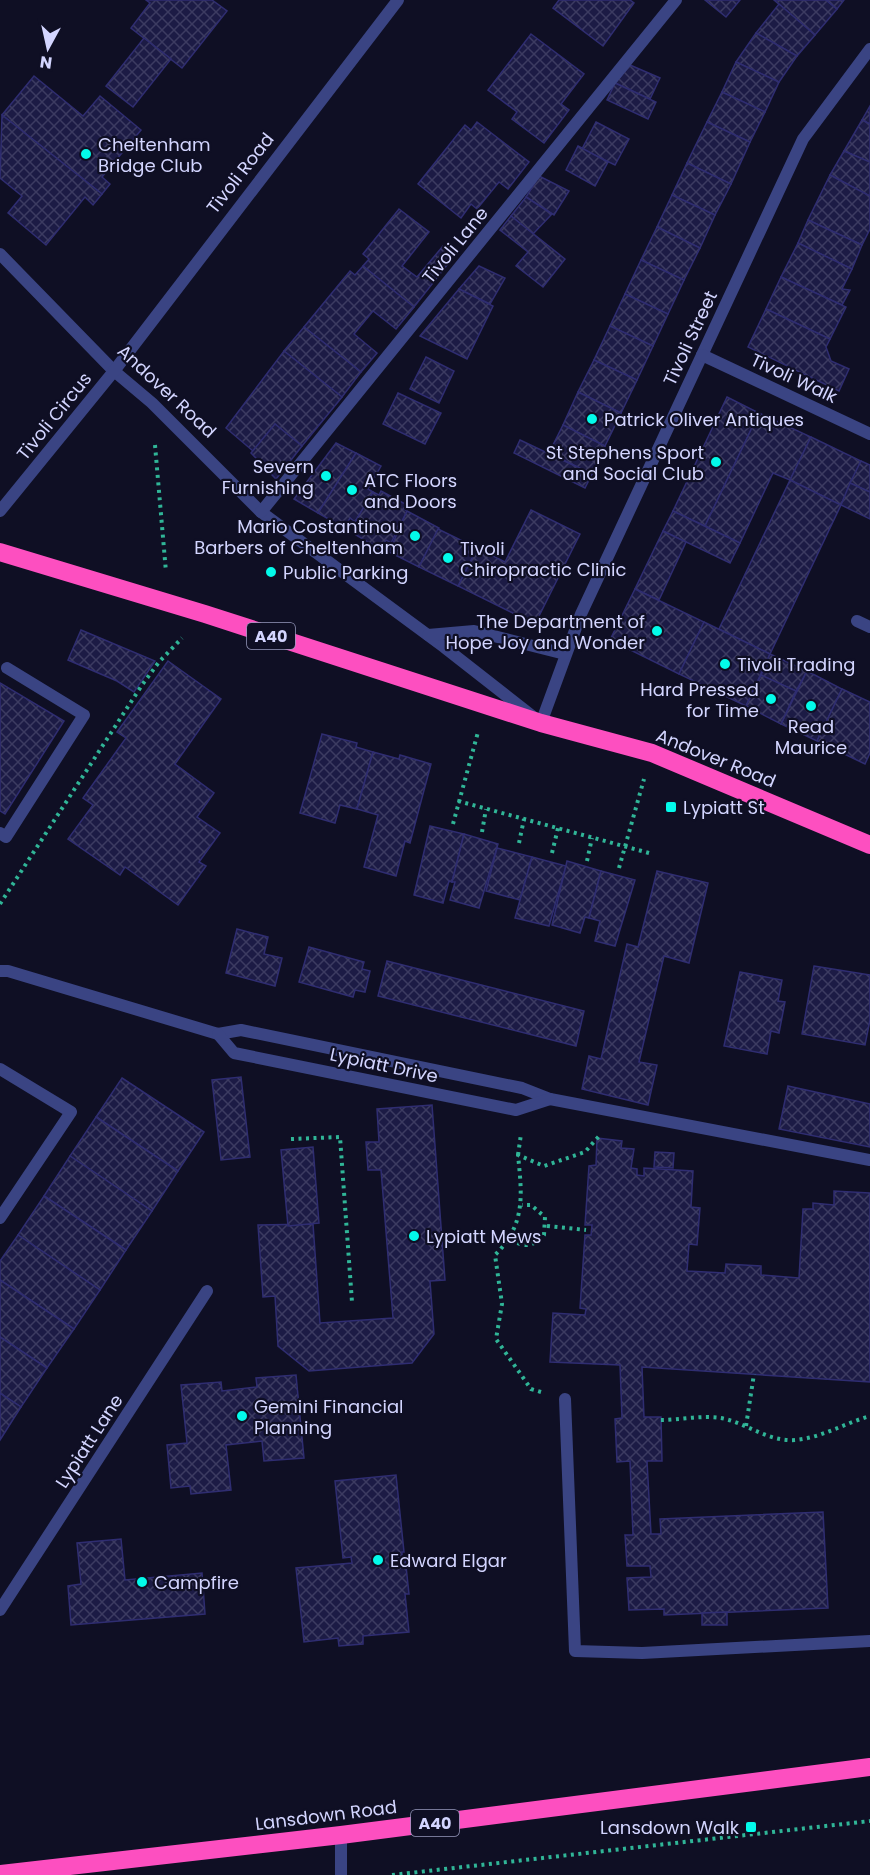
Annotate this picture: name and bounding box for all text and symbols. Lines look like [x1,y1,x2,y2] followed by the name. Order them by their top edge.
[18,18,78,78] north arrow
[38,50,54,75] text: N
[201,127,279,219] street label: Tivoli Road
[98,132,210,178] place label: Cheltenham Bridge Club
[79,147,93,161] marker: Cheltenham Bridge Club
[416,201,494,289] street label: Tivoli Lane
[657,286,723,390] street label: Tivoli Street
[112,339,222,443] street label: Andover Road
[747,347,842,409] street label: Tivoli Walk
[11,367,97,465] street label: Tivoli Circus
[604,407,804,432] place label: Patrick Oliver Antiques
[585,412,599,426] marker: Patrick Oliver Antiques
[546,440,704,486] place label: St Stephens Sport and Social Club
[222,454,314,500] place label: Severn Furnishing
[709,455,723,469] marker: St Stephens Sport and Social Club
[364,468,457,514] place label: ATC Floors and Doors
[319,469,333,483] marker: Severn Furnishing
[345,483,359,497] marker: ATC Floors and Doors
[194,514,403,560] place label: Mario Costantinou Barbers of Cheltenham
[408,529,422,543] marker: Mario Costantinou Barbers of Cheltenham
[460,536,626,582] place label: Tivoli Chiropractic Clinic
[441,551,455,565] marker: Tivoli Chiropractic Clinic
[283,560,408,585] place label: Public Parking
[264,565,278,579] marker: Public Parking
[446,609,645,655] place label: The Department of Hope Joy and Wonder
[247,623,295,649] road number: A40
[650,624,664,638] marker: The Department of Hope Joy and Wonder
[737,652,855,677] place label: Tivoli Trading
[718,657,732,671] marker: Tivoli Trading
[640,677,759,723] place label: Hard Pressed for Time
[764,692,778,706] marker: Hard Pressed for Time
[804,699,818,713] marker: Read Maurice
[775,714,847,760] place label: Read Maurice
[652,723,780,793] street label: Andover Road
[683,795,765,820] place label: Lypiatt St
[664,800,678,814] marker: Lypiatt St
[328,1041,440,1089] street label: Lypiatt Drive
[426,1224,541,1249] place label: Lypiatt Mews
[407,1229,421,1243] marker: Lypiatt Mews
[49,1389,129,1493] street label: Lypiatt Lane
[254,1394,404,1440] place label: Gemini Financial Planning
[235,1409,249,1423] marker: Gemini Financial Planning
[390,1548,507,1573] place label: Edward Elgar
[371,1553,385,1567] marker: Edward Elgar
[154,1570,239,1595] place label: Campfire
[135,1575,149,1589] marker: Campfire
[254,1794,398,1836] street label: Lansdown Road
[411,1810,459,1836] road number: A40
[600,1815,740,1840] place label: Lansdown Walk
[744,1820,758,1834] marker: Lansdown Walk

